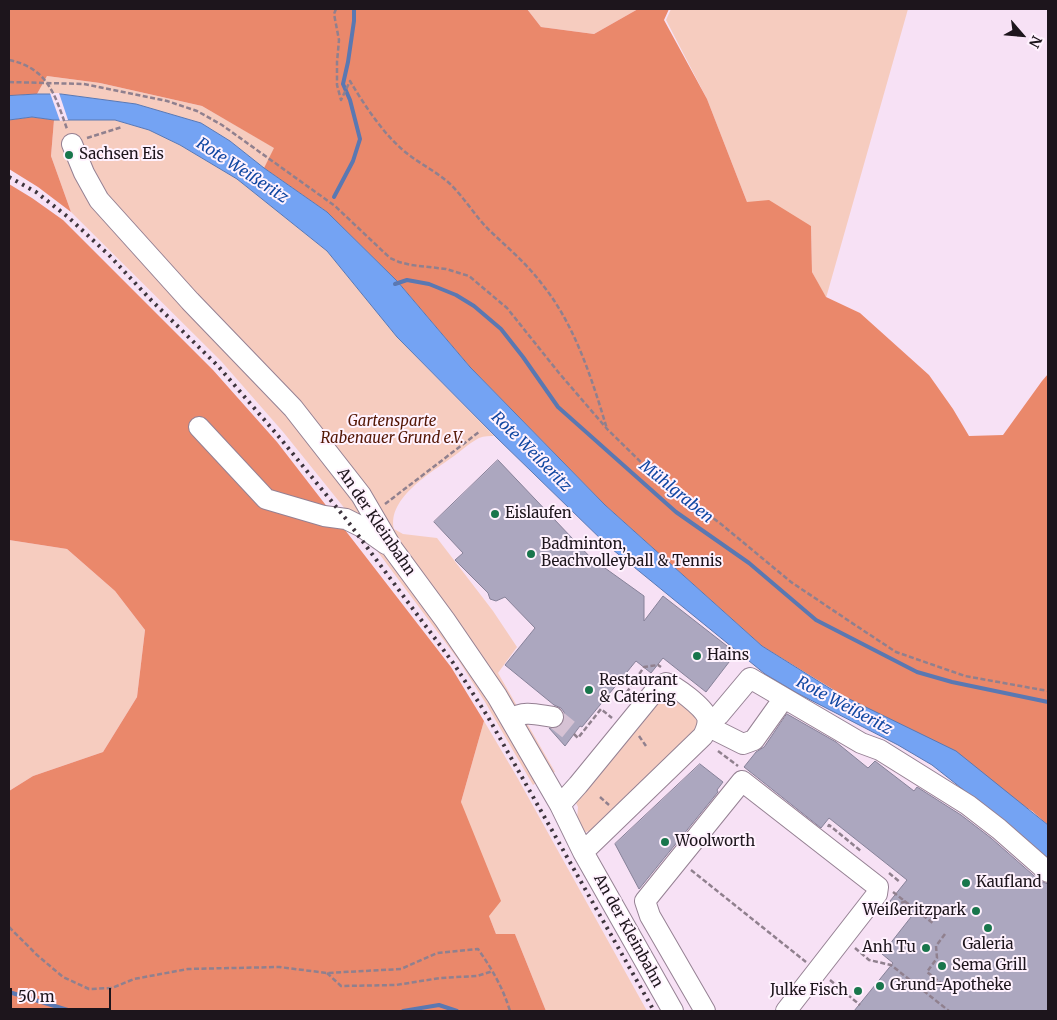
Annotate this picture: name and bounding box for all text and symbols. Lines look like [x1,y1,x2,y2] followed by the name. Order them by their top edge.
[997,10,1047,60] north arrow
[1025,33,1046,51] text: N
[193,134,291,208] water label: Rote Weißeritz
[79,146,164,164] place label: Sachsen Eis
[63,149,75,161] marker: Sachsen Eis
[487,408,575,496] water label: Rote Weißeritz
[320,413,464,448] park label: Gartensparte Rabenauer Grund e.V.
[635,457,717,527] water label: Mühlgraben
[333,465,419,579] street label: An der Kleinbahn
[505,505,572,523] place label: Eislaufen
[489,508,501,520] marker: Eislaufen
[541,536,722,571] place label: Badminton, Beachvolleyball & Tennis
[525,548,537,560] marker: Badminton, Beachvolleyball & Tennis
[707,647,749,665] place label: Hains
[691,650,703,662] marker: Hains
[599,672,678,707] place label: Restaurant & Catering
[793,673,895,739] water label: Rote Weißeritz
[583,684,595,696] marker: Restaurant & Catering
[675,833,755,851] place label: Woolworth
[659,836,671,848] marker: Woolworth
[589,871,667,991] street label: An der Kleinbahn
[976,874,1042,892] place label: Kaufland
[960,877,972,889] marker: Kaufland
[862,902,966,920] place label: Weißeritzpark
[970,905,982,917] marker: Weißeritzpark
[982,922,994,934] marker: Galeria
[962,936,1014,954] place label: Galeria
[862,939,916,957] place label: Anh Tu
[920,942,932,954] marker: Anh Tu
[952,957,1027,975] place label: Sema Grill
[936,960,948,972] marker: Sema Grill
[890,977,1011,995] place label: Grund-Apotheke
[12,978,114,1010] scale bar
[874,980,886,992] marker: Grund-Apotheke
[770,982,848,1000] place label: Julke Fisch
[852,985,864,997] marker: Julke Fisch
[18,987,55,1006] text: 50 m

